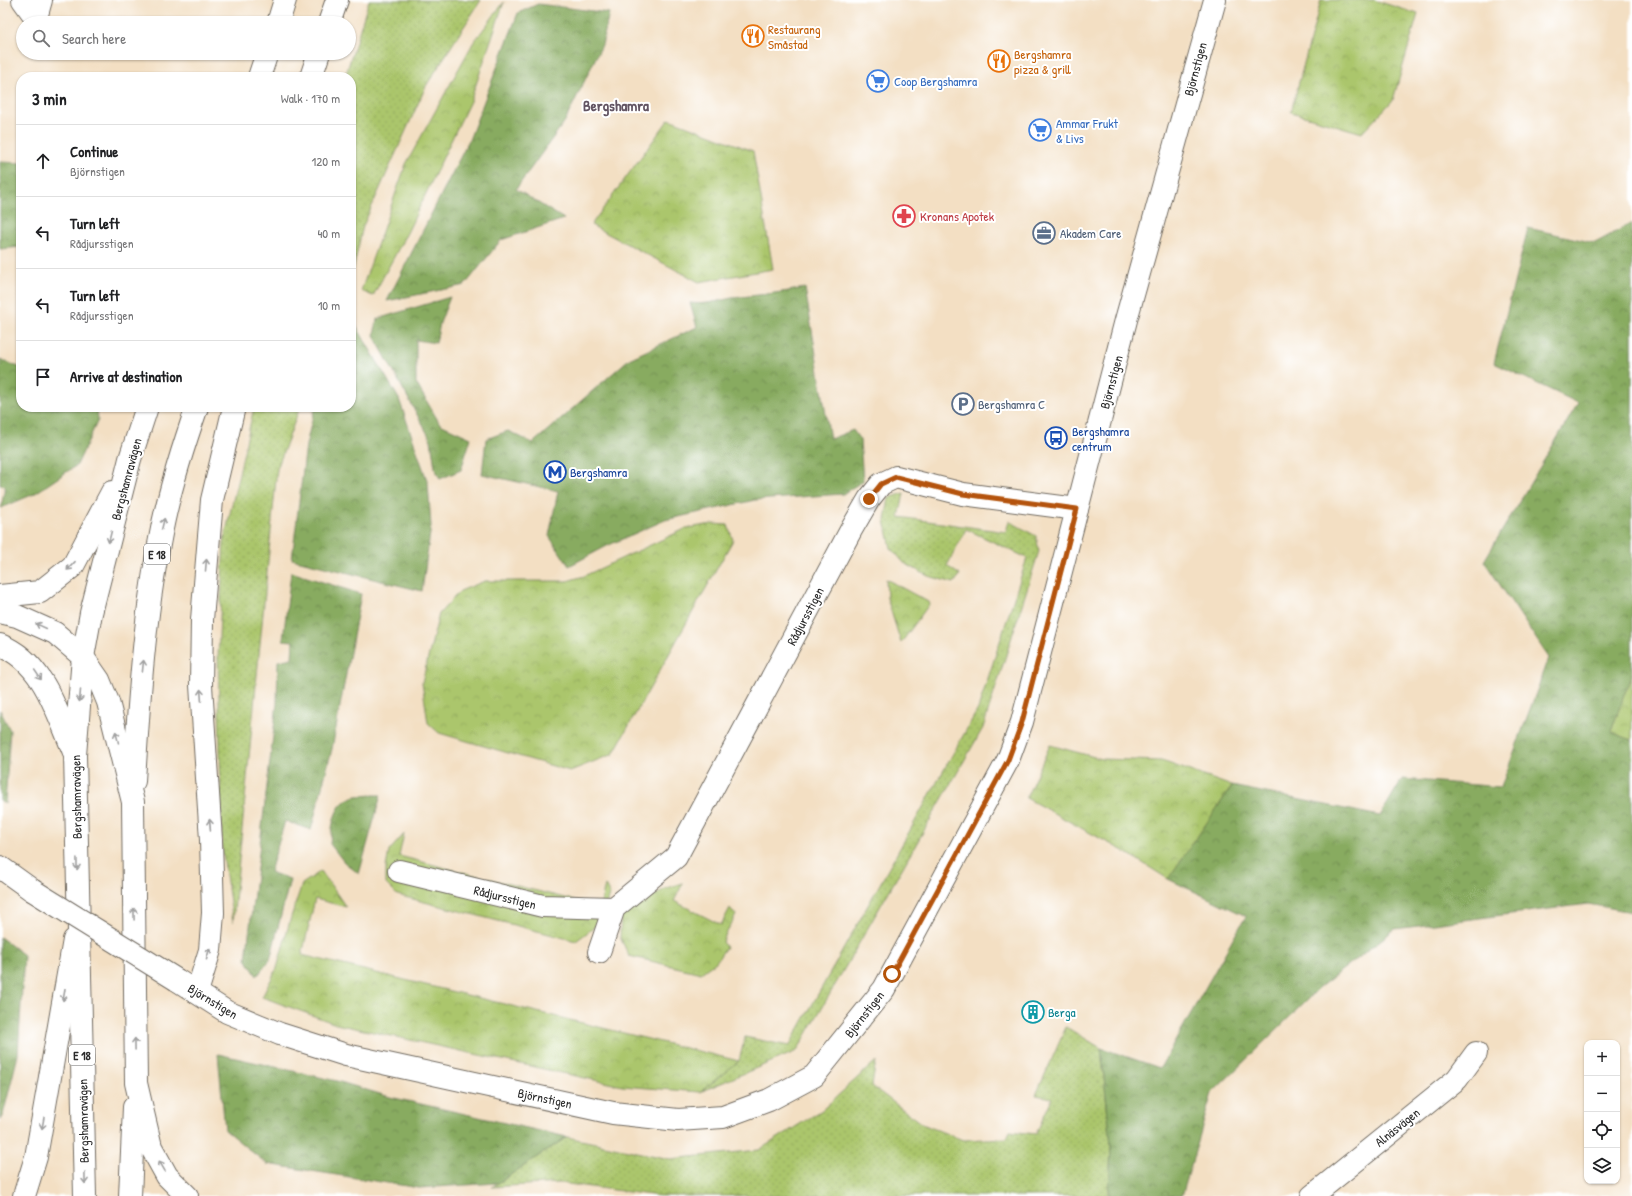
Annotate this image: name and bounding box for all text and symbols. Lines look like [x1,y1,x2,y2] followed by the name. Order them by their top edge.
[16,16,356,60] search box
[768,20,821,53] place label: Restaurang Småstad
[740,23,766,49] restaurant icon: Restaurang Småstad
[30,27,52,49] icon: search
[62,28,126,49] text: Search here
[1179,40,1211,98] street label: Björnstigen
[1014,45,1071,78] place label: Bergshamra pizza & grill
[986,48,1012,74] restaurant icon: Bergshamra pizza & grill
[865,68,891,94] supermarket icon: Coop Bergshamra
[894,72,977,90] place label: Coop Bergshamra
[32,87,67,110] text: 3 min
[281,89,340,107] text: Walk · 170 m
[583,95,649,117] district label: Bergshamra
[1056,114,1119,147] place label: Ammar Frukt & Livs
[1027,117,1053,143] supermarket icon: Ammar Frukt & Livs
[70,141,118,162] text: Continue
[32,150,54,172] icon: ahead
[312,152,340,170] text: 120 m
[70,162,125,180] text: Björnstigen
[891,203,917,229] pharmacy icon: Kronans Apotek
[920,207,995,225] place label: Kronans Apotek
[70,213,120,234] text: Turn left
[1031,220,1057,246] office icon: Akadem Care
[32,222,54,244] icon: left
[317,224,340,242] text: 40 m
[1060,224,1121,242] place label: Akadem Care
[70,234,134,252] text: Rådjursstigen
[70,285,120,306] text: Turn left
[32,294,54,316] icon: left
[318,296,340,314] text: 10 m
[70,306,134,324] text: Rådjursstigen
[1095,353,1127,411] street label: Björnstigen
[32,366,54,388] icon: arrive
[70,366,182,387] text: Arrive at destination
[950,391,976,417] parking icon: Bergshamra C
[978,395,1045,413] place label: Bergshamra C
[1072,422,1129,455] place label: Bergshamra centrum
[1043,425,1069,451] bus stop icon: Bergshamra centrum
[106,436,146,522] street label: Bergshamravägen
[542,459,568,485] metro station icon: Bergshamra
[570,463,627,481] place label: Bergshamra
[860,490,878,508] route end
[160,518,168,531] one-way arrow
[105,530,113,543] one-way arrow
[144,544,170,564] road number: E 18
[203,559,210,572] one-way arrow
[66,561,76,571] one-way arrow
[782,584,828,648] street label: Rådjursstigen
[35,622,47,630] one-way arrow
[139,660,146,673] one-way arrow
[34,669,42,680] one-way arrow
[76,689,84,702] one-way arrow
[198,689,205,702] one-way arrow
[112,731,120,744] one-way arrow
[66,755,86,839] street label: Bergshamravägen
[207,819,214,832] one-way arrow
[73,857,81,870] one-way arrow
[472,881,538,913] street label: Rådjursstigen
[130,908,138,921] one-way arrow
[205,948,212,961] one-way arrow
[883,965,901,983] route start
[185,979,241,1023] street label: Björnstigen
[840,987,888,1041] street label: Björnstigen
[60,988,68,1001] one-way arrow
[1020,999,1046,1025] building icon: Berga
[1048,1003,1076,1021] place label: Berga
[131,1038,139,1051] one-way arrow
[1584,1040,1620,1184] map controls
[1584,1040,1620,1076] button: +
[69,1045,95,1065] road number: E 18
[1584,1076,1620,1112] button: −
[73,1079,93,1163] street label: Bergshamravägen
[516,1083,574,1113] street label: Björnstigen
[1371,1103,1423,1151] street label: Alnäsvägen
[1584,1112,1620,1148] button: locate
[38,1116,46,1129] one-way arrow
[1584,1148,1620,1184] button: layers
[158,1161,166,1173] one-way arrow
[81,1171,88,1184] one-way arrow

